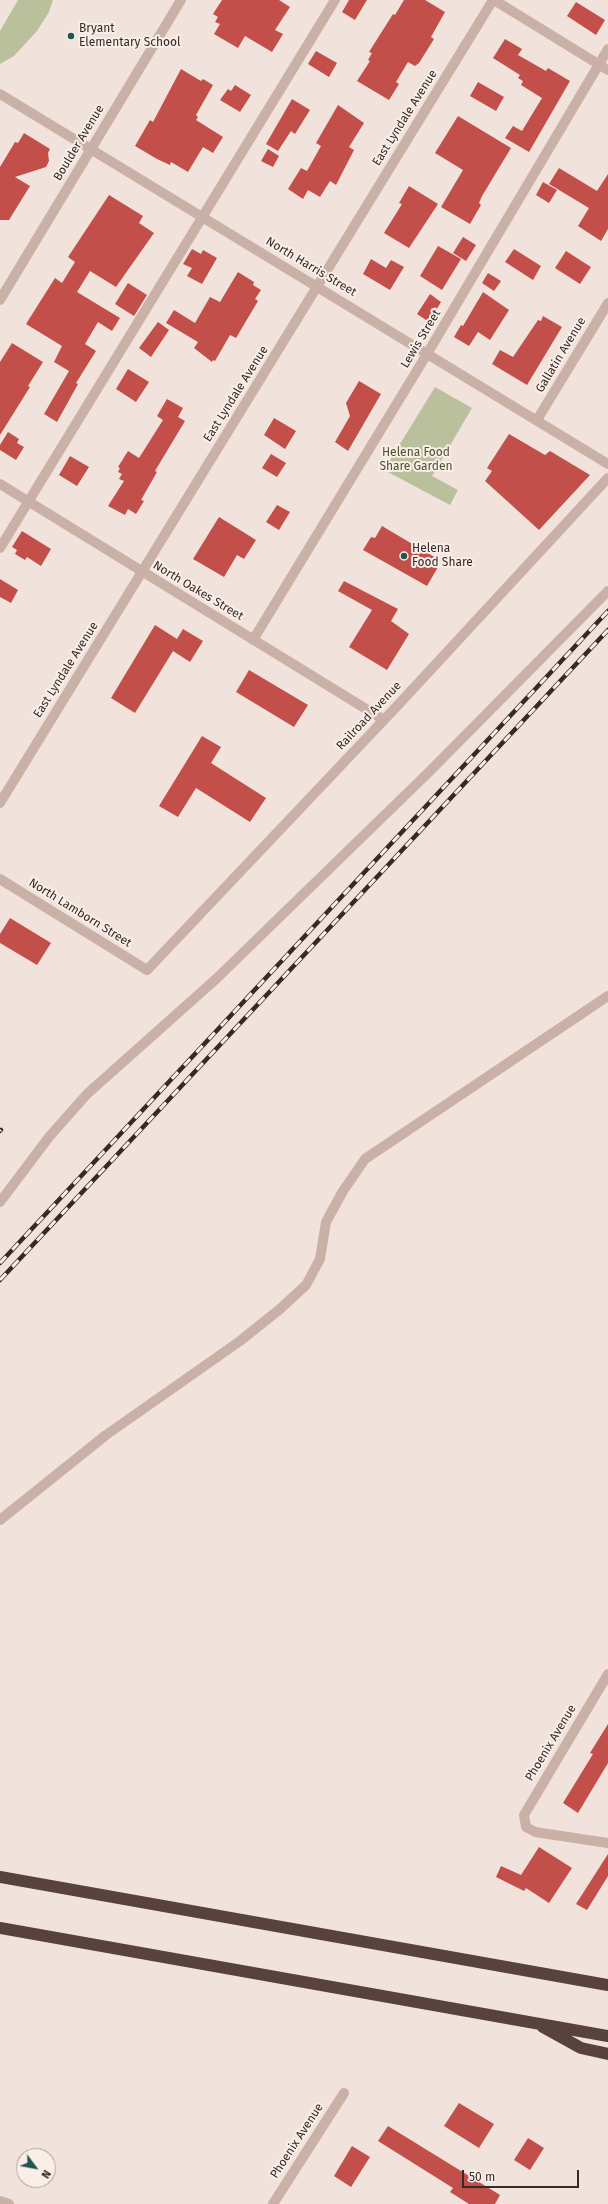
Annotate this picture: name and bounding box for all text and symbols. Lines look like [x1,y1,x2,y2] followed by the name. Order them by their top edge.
[79,22,181,50] place label: Bryant Elementary School
[66,31,76,41] marker: Bryant Elementary School
[370,67,440,169] street label: East Lyndale Avenue
[51,102,107,184] street label: Boulder Avenue
[263,234,359,300] street label: North Harris Street
[398,307,444,371] street label: Lewis Street
[533,315,589,395] street label: Gallatin Avenue
[201,343,271,445] street label: East Lyndale Avenue
[379,446,453,474] park label: Helena Food Share Garden
[412,542,473,570] place label: Helena Food Share
[399,551,409,561] marker: Helena Food Share
[150,558,246,624] street label: North Oakes Street
[31,619,101,721] street label: East Lyndale Avenue
[334,679,404,753] street label: Railroad Avenue
[26,875,134,951] street label: North Lamborn Street
[523,1702,579,1784] street label: Phoenix Avenue
[267,2101,327,2181] street label: Phoenix Avenue
[16,2148,56,2188] north arrow
[464,2162,581,2188] scale bar
[38,2168,53,2181] text: N
[469,2170,495,2184] text: 50 m

